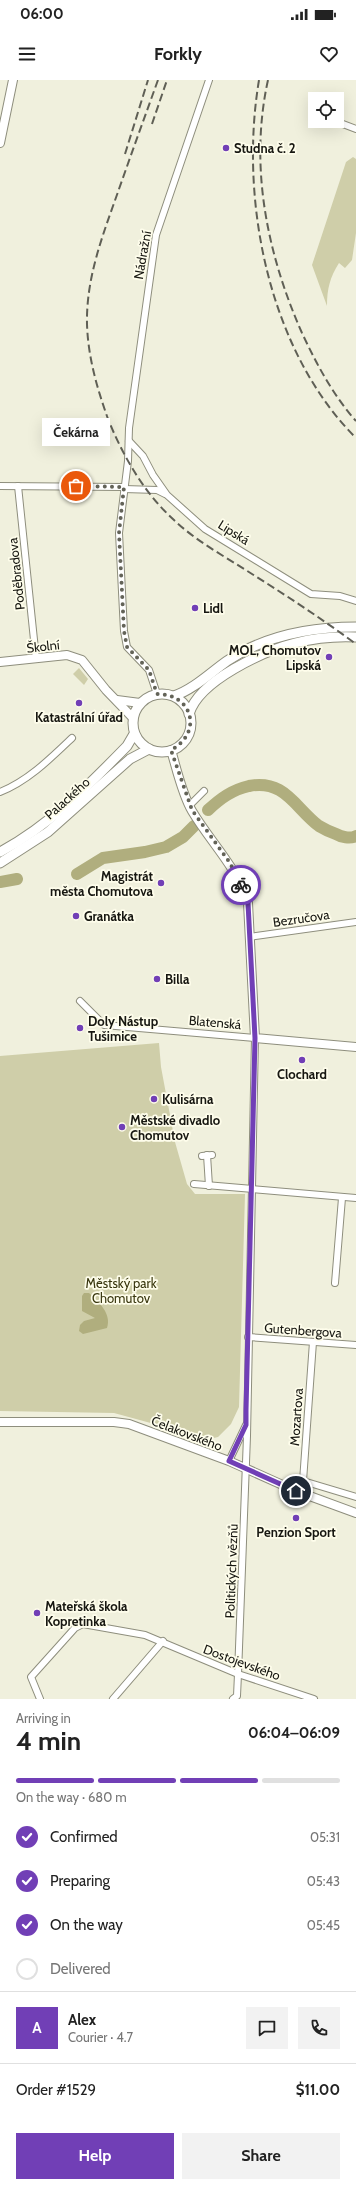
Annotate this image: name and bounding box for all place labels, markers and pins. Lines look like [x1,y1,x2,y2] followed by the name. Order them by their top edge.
[234,140,296,156] place label: Studna č. 2
[221,143,231,153] marker: Studna č. 2
[42,418,110,446] callout: Čekárna
[59,469,93,503] pin
[203,600,224,616] place label: Lidl
[190,603,200,613] marker: Lidl
[229,642,322,673] place label: MOL, Chomutov Lipská
[324,652,334,662] marker: MOL, Chomutov Lipská
[74,698,84,708] marker: Katastrální úřad
[35,709,123,725] place label: Katastrální úřad
[50,868,154,899] place label: Magistrát města Chomutova
[156,878,166,888] marker: Magistrát města Chomutova
[84,908,134,924] place label: Granátka
[71,911,81,921] marker: Granátka
[165,971,190,987] place label: Billa
[152,974,162,984] marker: Billa
[88,1013,159,1044] place label: Doly Nástup Tušimice
[75,1023,85,1033] marker: Doly Nástup Tušimice
[297,1055,307,1065] marker: Clochard
[277,1066,327,1082] place label: Clochard
[162,1091,214,1107] place label: Kulisárna
[149,1094,159,1104] marker: Kulisárna
[130,1112,221,1143] place label: Městské divadlo Chomutov
[117,1122,127,1132] marker: Městské divadlo Chomutov
[279,1474,313,1508] pin
[291,1513,301,1523] marker: Penzion Sport
[256,1524,336,1540] place label: Penzion Sport
[45,1598,128,1629] place label: Mateřská škola Kopretinka
[32,1608,42,1618] marker: Mateřská škola Kopretinka

